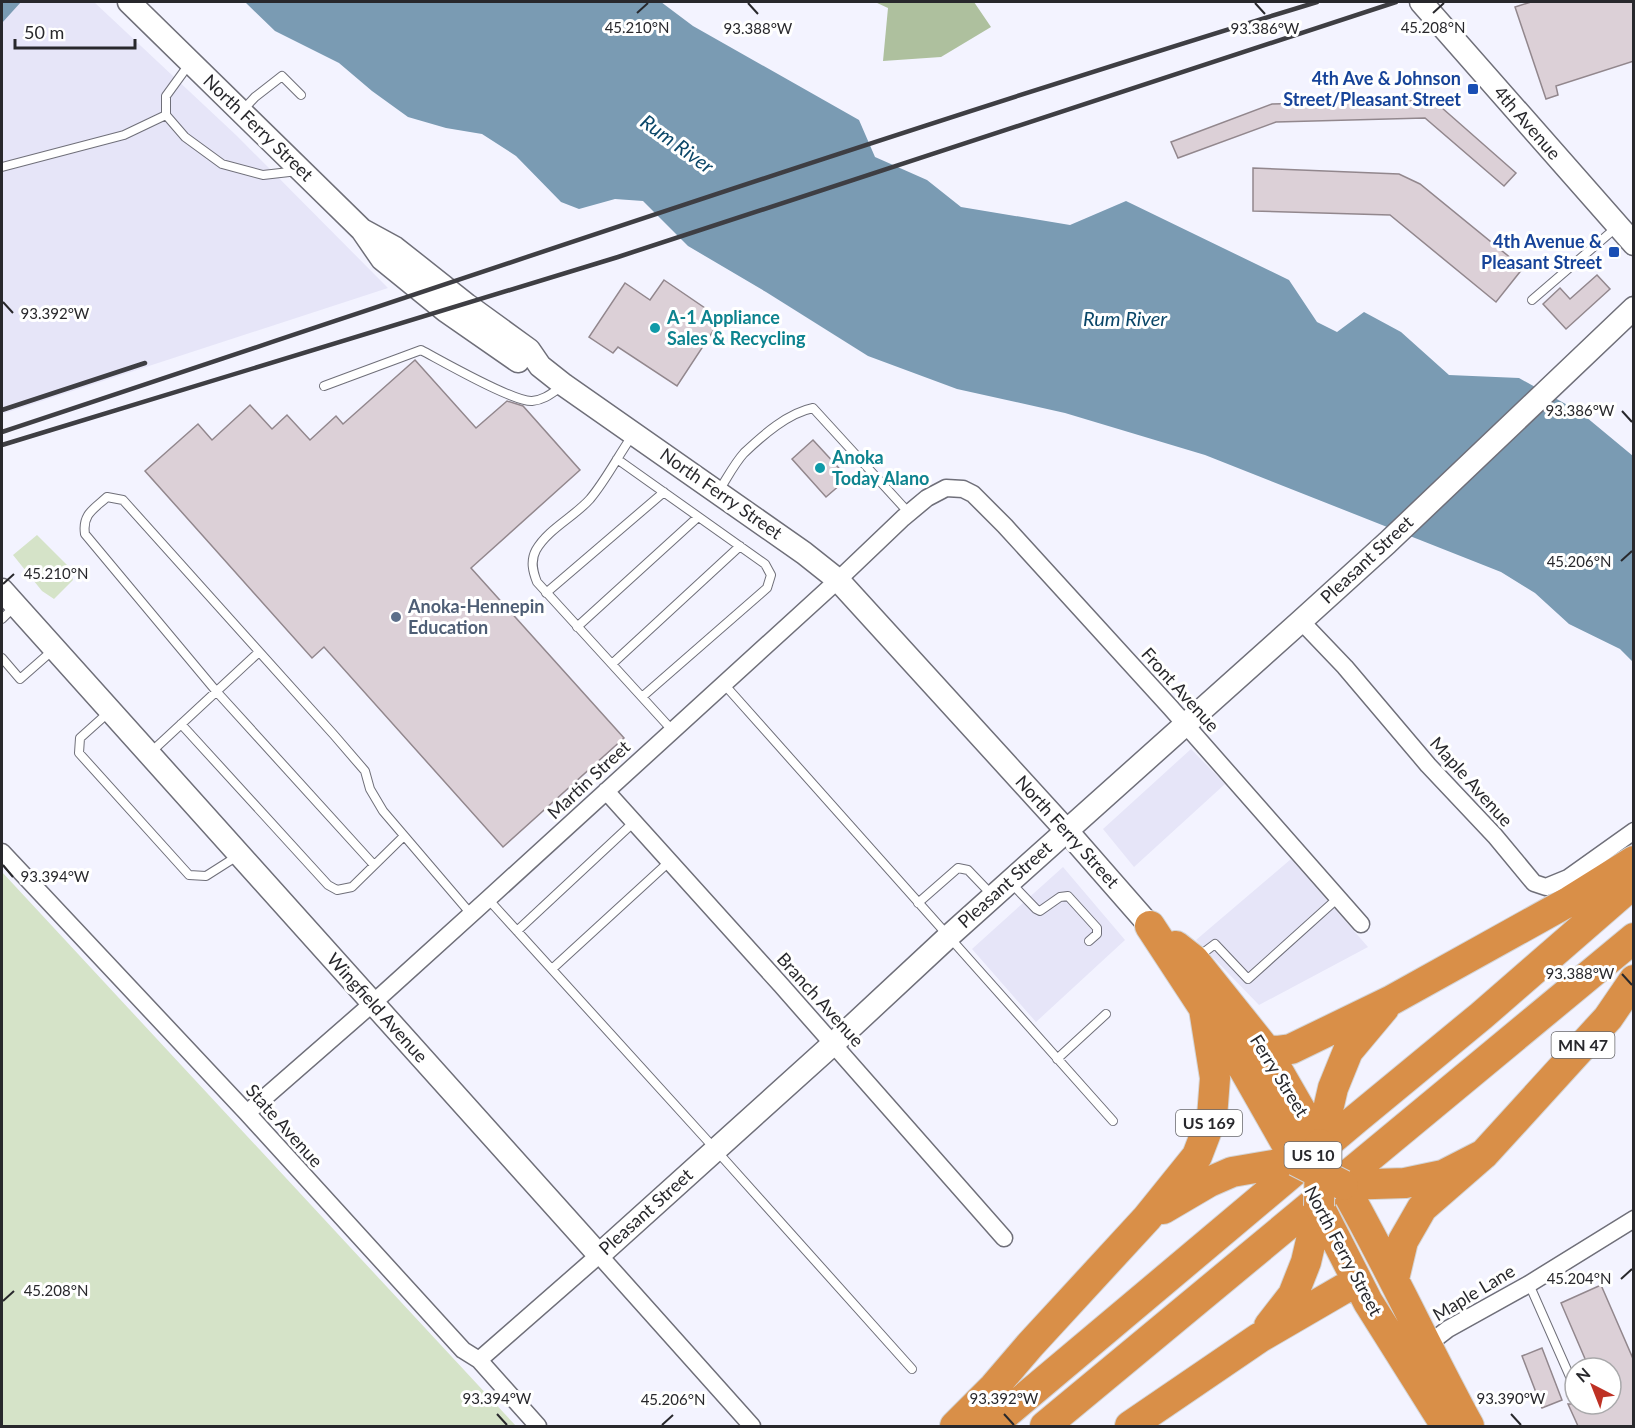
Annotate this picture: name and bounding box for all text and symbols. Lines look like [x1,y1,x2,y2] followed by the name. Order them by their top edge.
[15,12,135,50] scale bar
[605,18,669,36] text: 45.210°N
[1401,18,1465,36] text: 45.208°N
[724,19,793,37] text: 93.388°W
[1231,19,1300,37] text: 93.386°W
[24,21,64,43] text: 50 m
[1283,67,1461,110] place label: 4th Ave & Johnson Street/Pleasant Street
[199,69,319,186] street label: North Ferry Street
[1490,81,1566,164] street label: 4th Avenue
[1466,82,1480,96] marker: 4th Ave & Johnson Street/Pleasant Street
[636,109,720,178] water label: Rum River
[1481,230,1602,273] place label: 4th Avenue & Pleasant Street
[1607,245,1621,259] marker: 4th Avenue & Pleasant Street
[21,304,90,322] text: 93.392°W
[666,306,806,349] place label: A-1 Appliance Sales & Recycling
[1083,306,1168,330] water label: Rum River
[648,321,662,335] marker: A-1 Appliance Sales & Recycling
[1546,401,1615,419] text: 93.386°W
[656,443,787,544] street label: North Ferry Street
[831,446,929,489] place label: Anoka Today Alano
[813,461,827,475] marker: Anoka Today Alano
[1315,510,1418,608] street label: Pleasant Street
[1547,552,1611,570] text: 45.206°N
[24,564,88,582] text: 45.210°N
[407,595,545,638] place label: Anoka-Hennepin Education
[389,610,403,624] marker: Anoka-Hennepin Education
[1137,643,1224,736] street label: Front Avenue
[1426,732,1518,831] street label: Maple Avenue
[542,735,635,823] street label: Martin Street
[1011,770,1125,893] street label: North Ferry Street
[953,836,1056,932] street label: Pleasant Street
[21,867,90,885] text: 93.394°W
[323,948,433,1067] street label: Wingfield Avenue
[773,948,869,1051] street label: Branch Avenue
[1546,964,1615,982] text: 93.388°W
[1246,1030,1314,1121] street label: Ferry Street
[1552,1032,1614,1058] road number: MN 47
[242,1079,328,1171] street label: State Avenue
[1176,1110,1242,1136] road number: US 169
[1284,1142,1342,1168] road number: US 10
[594,1163,697,1259] street label: Pleasant Street
[1300,1182,1388,1320] street label: North Ferry Street
[1429,1259,1518,1325] street label: Maple Lane
[1547,1269,1611,1287] text: 45.204°N
[24,1281,88,1299] text: 45.208°N
[1563,1356,1623,1416] north arrow
[1572,1363,1594,1386] text: N
[463,1389,532,1407] text: 93.394°W
[970,1389,1039,1407] text: 93.392°W
[1477,1389,1546,1407] text: 93.390°W
[641,1390,705,1408] text: 45.206°N

